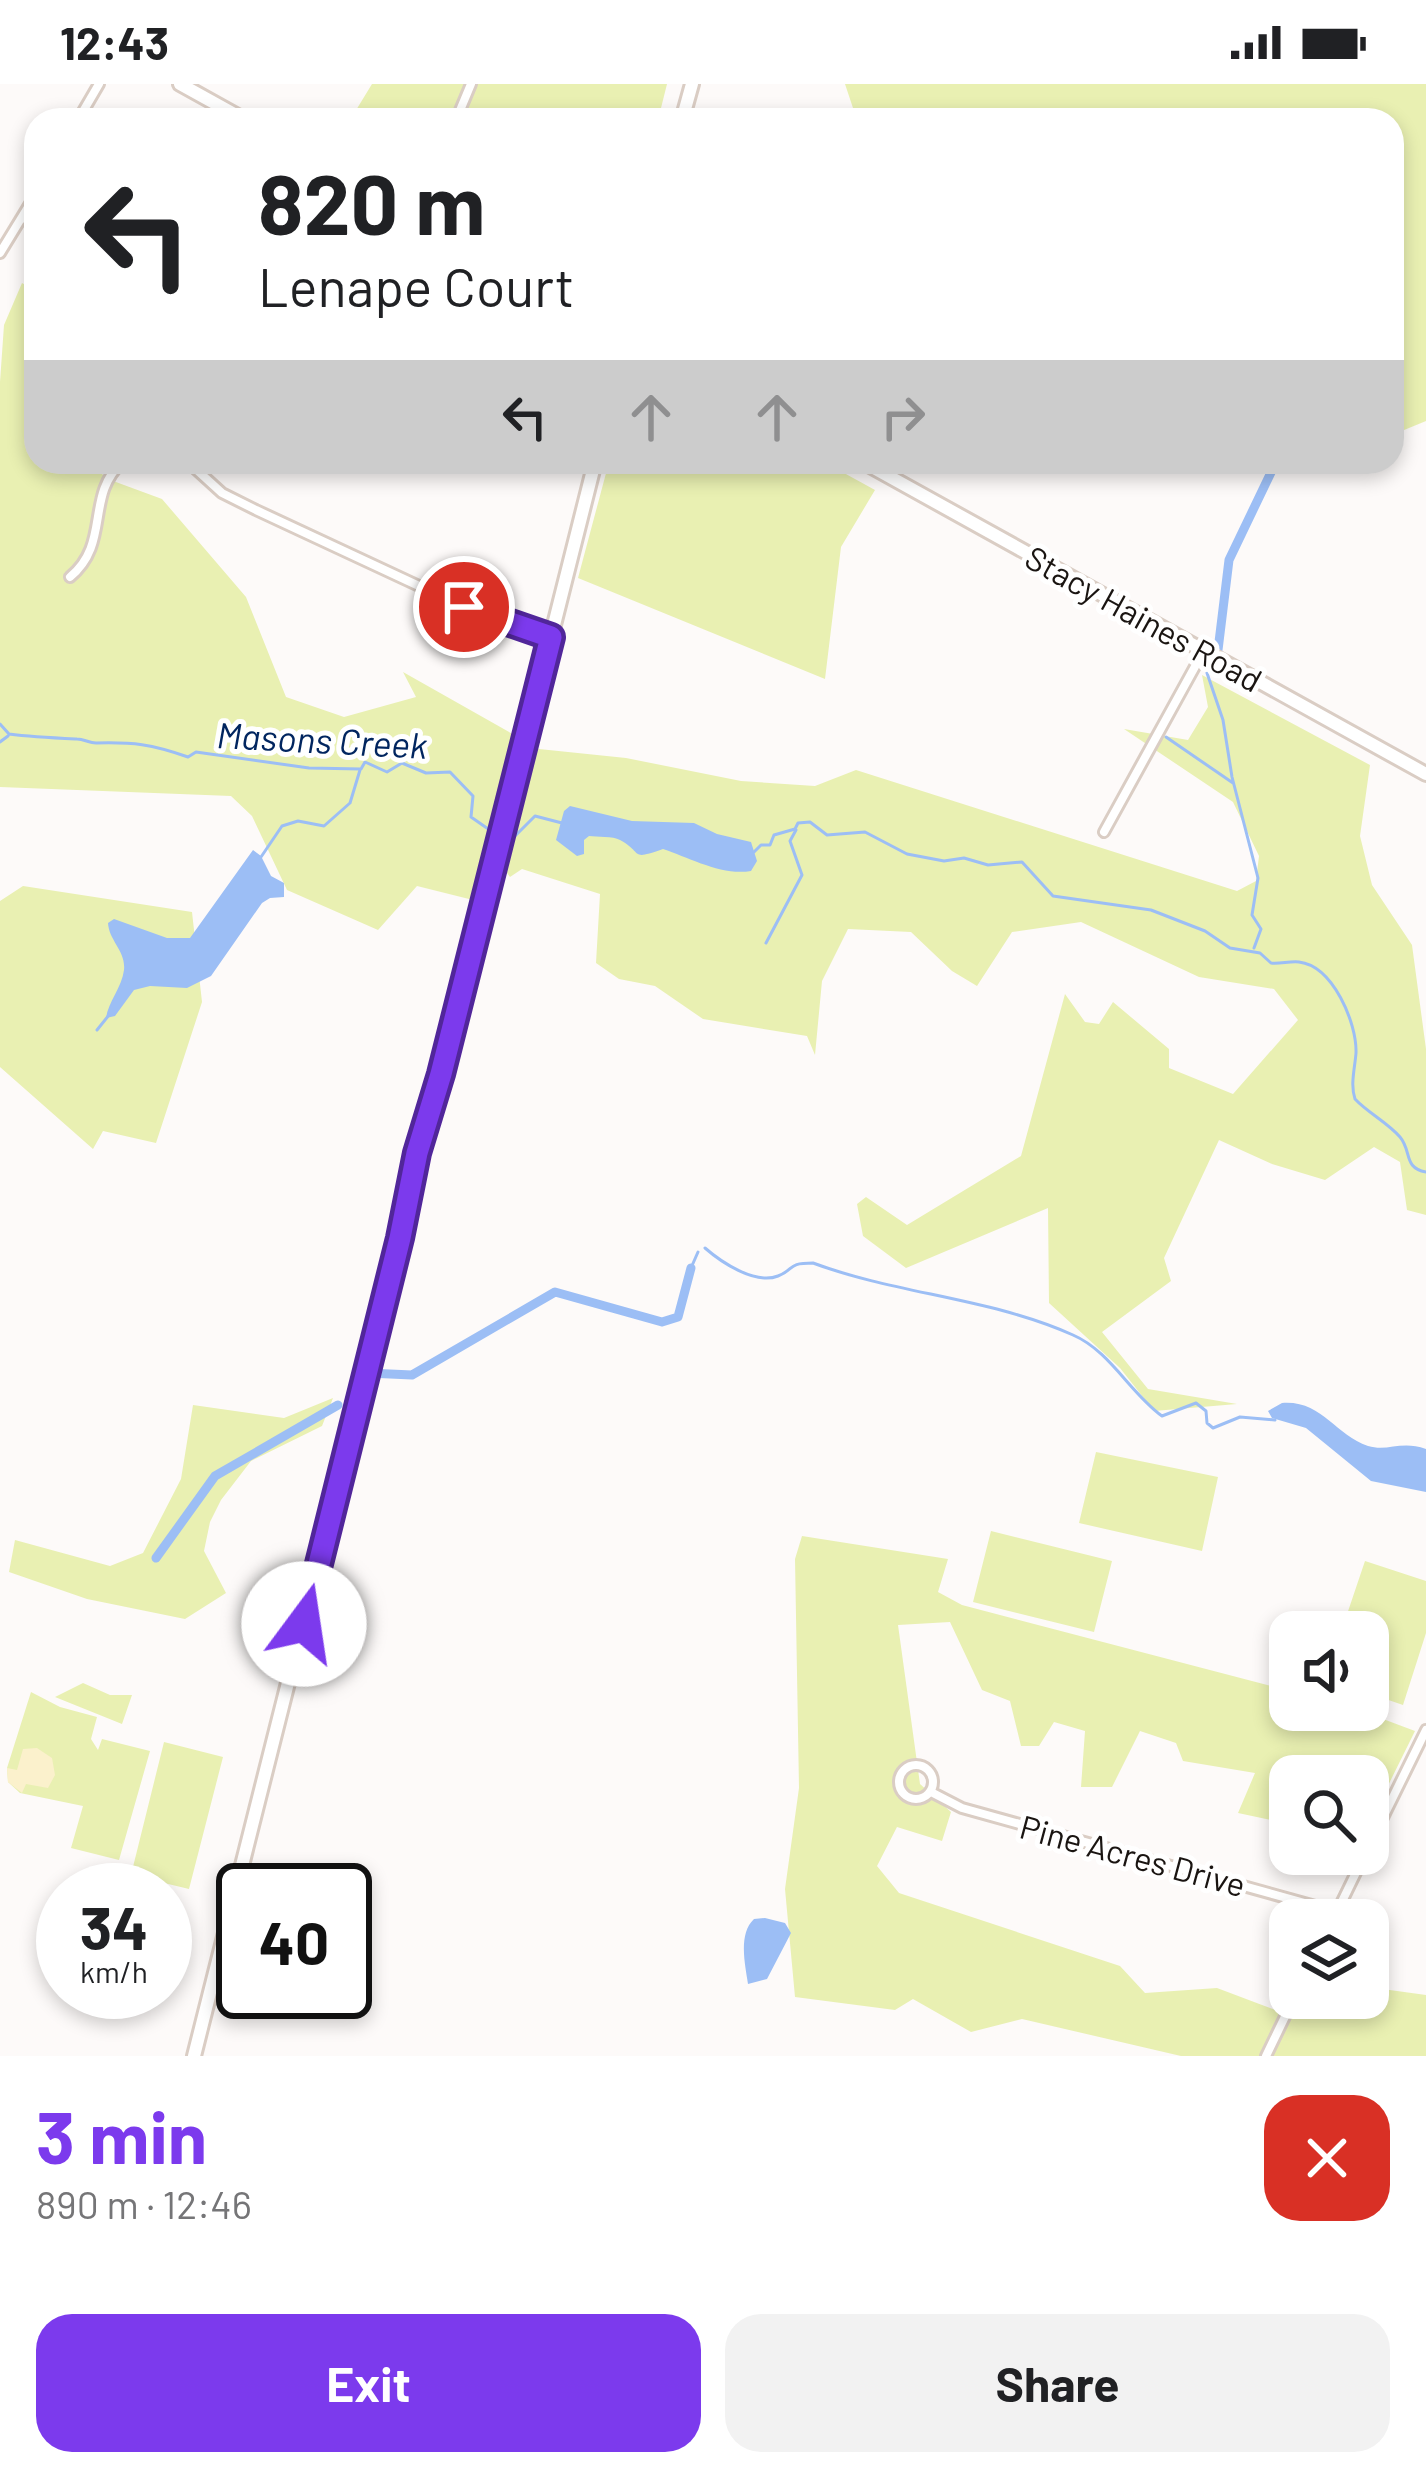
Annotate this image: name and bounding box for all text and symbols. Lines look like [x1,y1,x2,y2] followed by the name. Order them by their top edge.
[60,15,169,69] text: 12:43
[258,151,485,252] text: 820 m
[60,156,216,312] icon: left
[258,253,574,318] text: Lenape Court
[492,384,558,450] icon: left
[618,384,684,450] icon: ahead
[744,384,810,450] icon: ahead
[870,384,936,450] icon: right
[1019,536,1269,700] street label: Stacy Haines Road
[413,556,515,658] pin
[431,574,497,640] icon: arrive
[216,712,429,766] water label: Masons Creek
[241,1561,367,1687] position arrow
[1269,1611,1389,2019] map controls
[1269,1611,1389,1731] button: sound
[1269,1755,1389,1875] button: search
[1016,1806,1250,1904] street label: Pine Acres Drive
[216,1863,372,2019] speed limit sign: 40
[80,1890,148,1962] text: 34
[1269,1899,1389,2019] button: layers
[80,1953,148,1989] text: km/h
[36,2092,207,2178] text: 3 min
[1264,2095,1390,2221] button: close
[36,2180,252,2227] text: 890 m · 12:46
[36,2314,701,2452] button: Exit
[725,2314,1390,2452] button: Share

